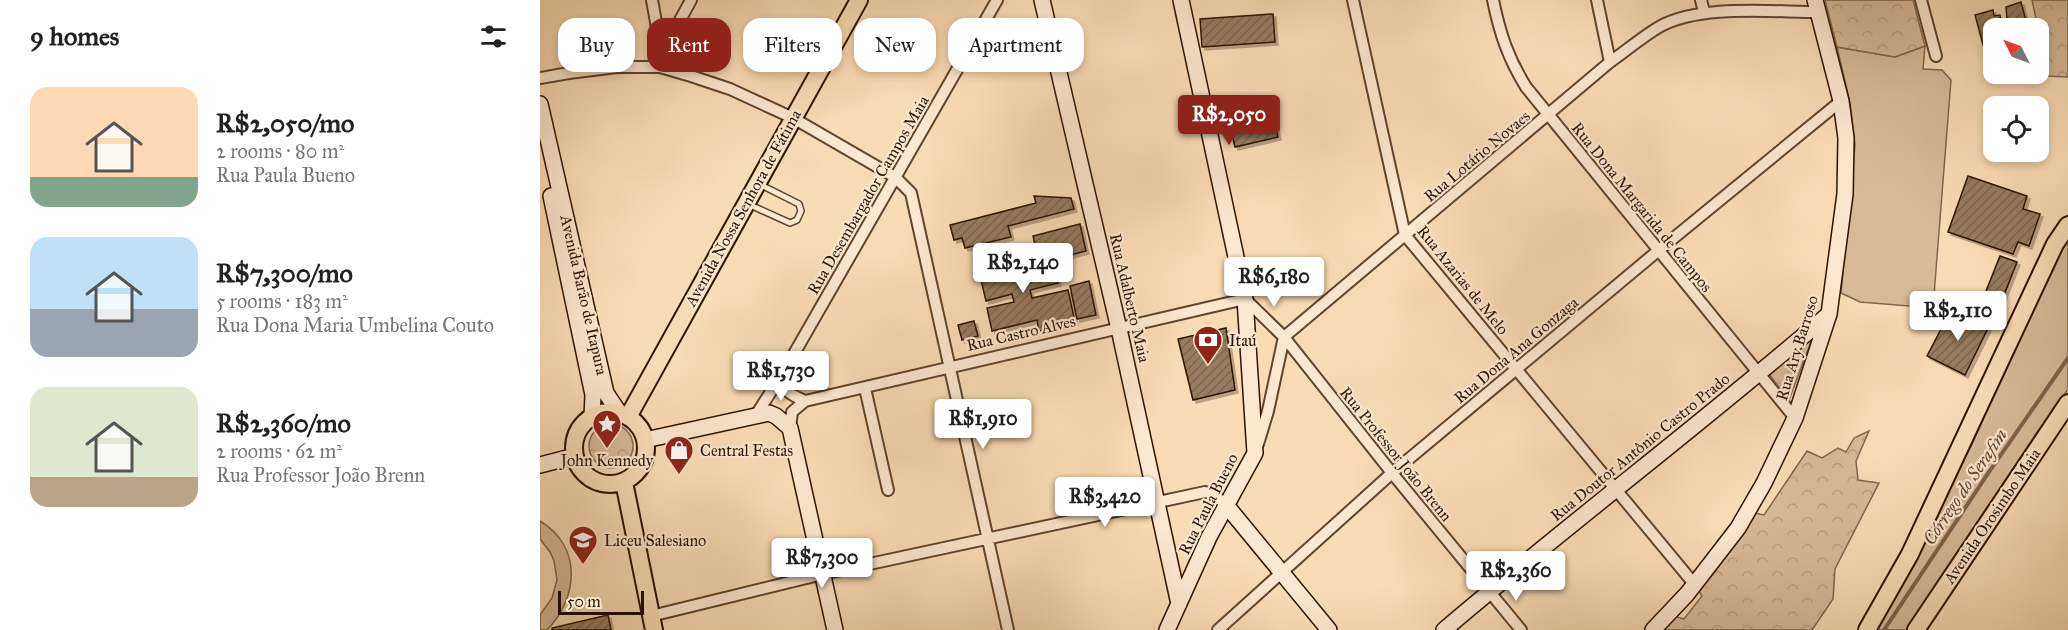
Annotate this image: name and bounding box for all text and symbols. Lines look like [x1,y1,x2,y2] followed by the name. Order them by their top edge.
[558,18,635,72] chip: Buy
[647,18,731,72] chip: Rent
[743,18,842,72] chip: Filters
[854,18,936,72] chip: New
[948,18,1084,72] chip: Apartment
[1983,18,2049,84] north arrow
[1983,18,2049,162] map controls
[30,20,119,52] text: 9 homes
[477,20,510,53] icon: filters
[803,92,934,298] street label: Rua Desembargador Campos Maia
[1174,95,1284,146] pin: R$2,050
[1983,96,2049,162] button: locate
[1192,102,1266,126] text: R$2,050
[680,106,805,310] street label: Avenida Nossa Senhora de Fátima
[1420,106,1534,206] street label: Rua Lotário Novaes
[216,107,354,139] text: R$2,050/mo
[78,111,150,183] icon: home
[1567,118,1716,296] street label: Rua Dona Margarida de Campos
[216,139,344,163] text: 2 rooms · 80 m²
[216,163,355,187] text: Rua Paula Bueno
[556,212,612,377] street label: Avenida Barão de Itapura
[1413,222,1513,338] street label: Rua Azarias de Melo
[1106,232,1154,365] street label: Rua Adalberto Maia
[968,243,1078,294] pin: R$2,140
[987,250,1059,274] text: R$2,140
[216,257,353,289] text: R$7,300/mo
[1219,257,1329,308] pin: R$6,180
[78,261,150,333] icon: home
[1238,264,1310,288] text: R$6,180
[216,289,348,313] text: 5 rooms · 183 m²
[1903,291,2013,342] pin: R$2,110
[1450,292,1583,408] street label: Rua Dona Ana Gonzaga
[1772,293,1822,403] street label: Rua Ary Barroso
[1924,298,1992,322] text: R$2,110
[965,311,1078,355] street label: Rua Castro Alves
[216,313,494,337] text: Rua Dona Maria Umbelina Couto
[1192,324,1224,366] bank icon: Itaú
[1229,331,1257,350] place label: Itaú
[726,351,836,402] pin: R$1,730
[747,358,815,382] text: R$1,730
[1547,369,1733,525] street label: Rua Doutor Antônio Castro Prado
[1335,383,1456,526] street label: Rua Professor João Brenn
[928,399,1038,450] pin: R$1,910
[948,406,1018,430] text: R$1,910
[216,407,351,439] text: R$2,360/mo
[591,408,623,450] place icon: John Kennedy
[78,411,150,483] icon: home
[1918,424,2012,549] water label: Córrego do Serafim
[663,434,695,476] shop icon: Central Festas
[216,439,342,463] text: 2 rooms · 62 m²
[700,441,793,460] place label: Central Festas
[1939,444,2045,588] street label: Avenida Orosimbo Maia
[1174,450,1242,558] street label: Rua Paula Bueno
[559,451,654,471] place label: John Kennedy
[216,463,425,487] text: Rua Professor João Brenn
[1050,477,1160,528] pin: R$3,420
[1069,484,1141,508] text: R$3,420
[567,524,599,566] school or university icon: Liceu Salesiano
[604,531,706,550] place label: Liceu Salesiano
[767,538,877,589] pin: R$7,300
[786,545,858,569] text: R$7,300
[1461,551,1571,602] pin: R$2,360
[1480,558,1552,582] text: R$2,360
[558,588,644,616] scale bar
[567,592,601,611] text: 50 m

